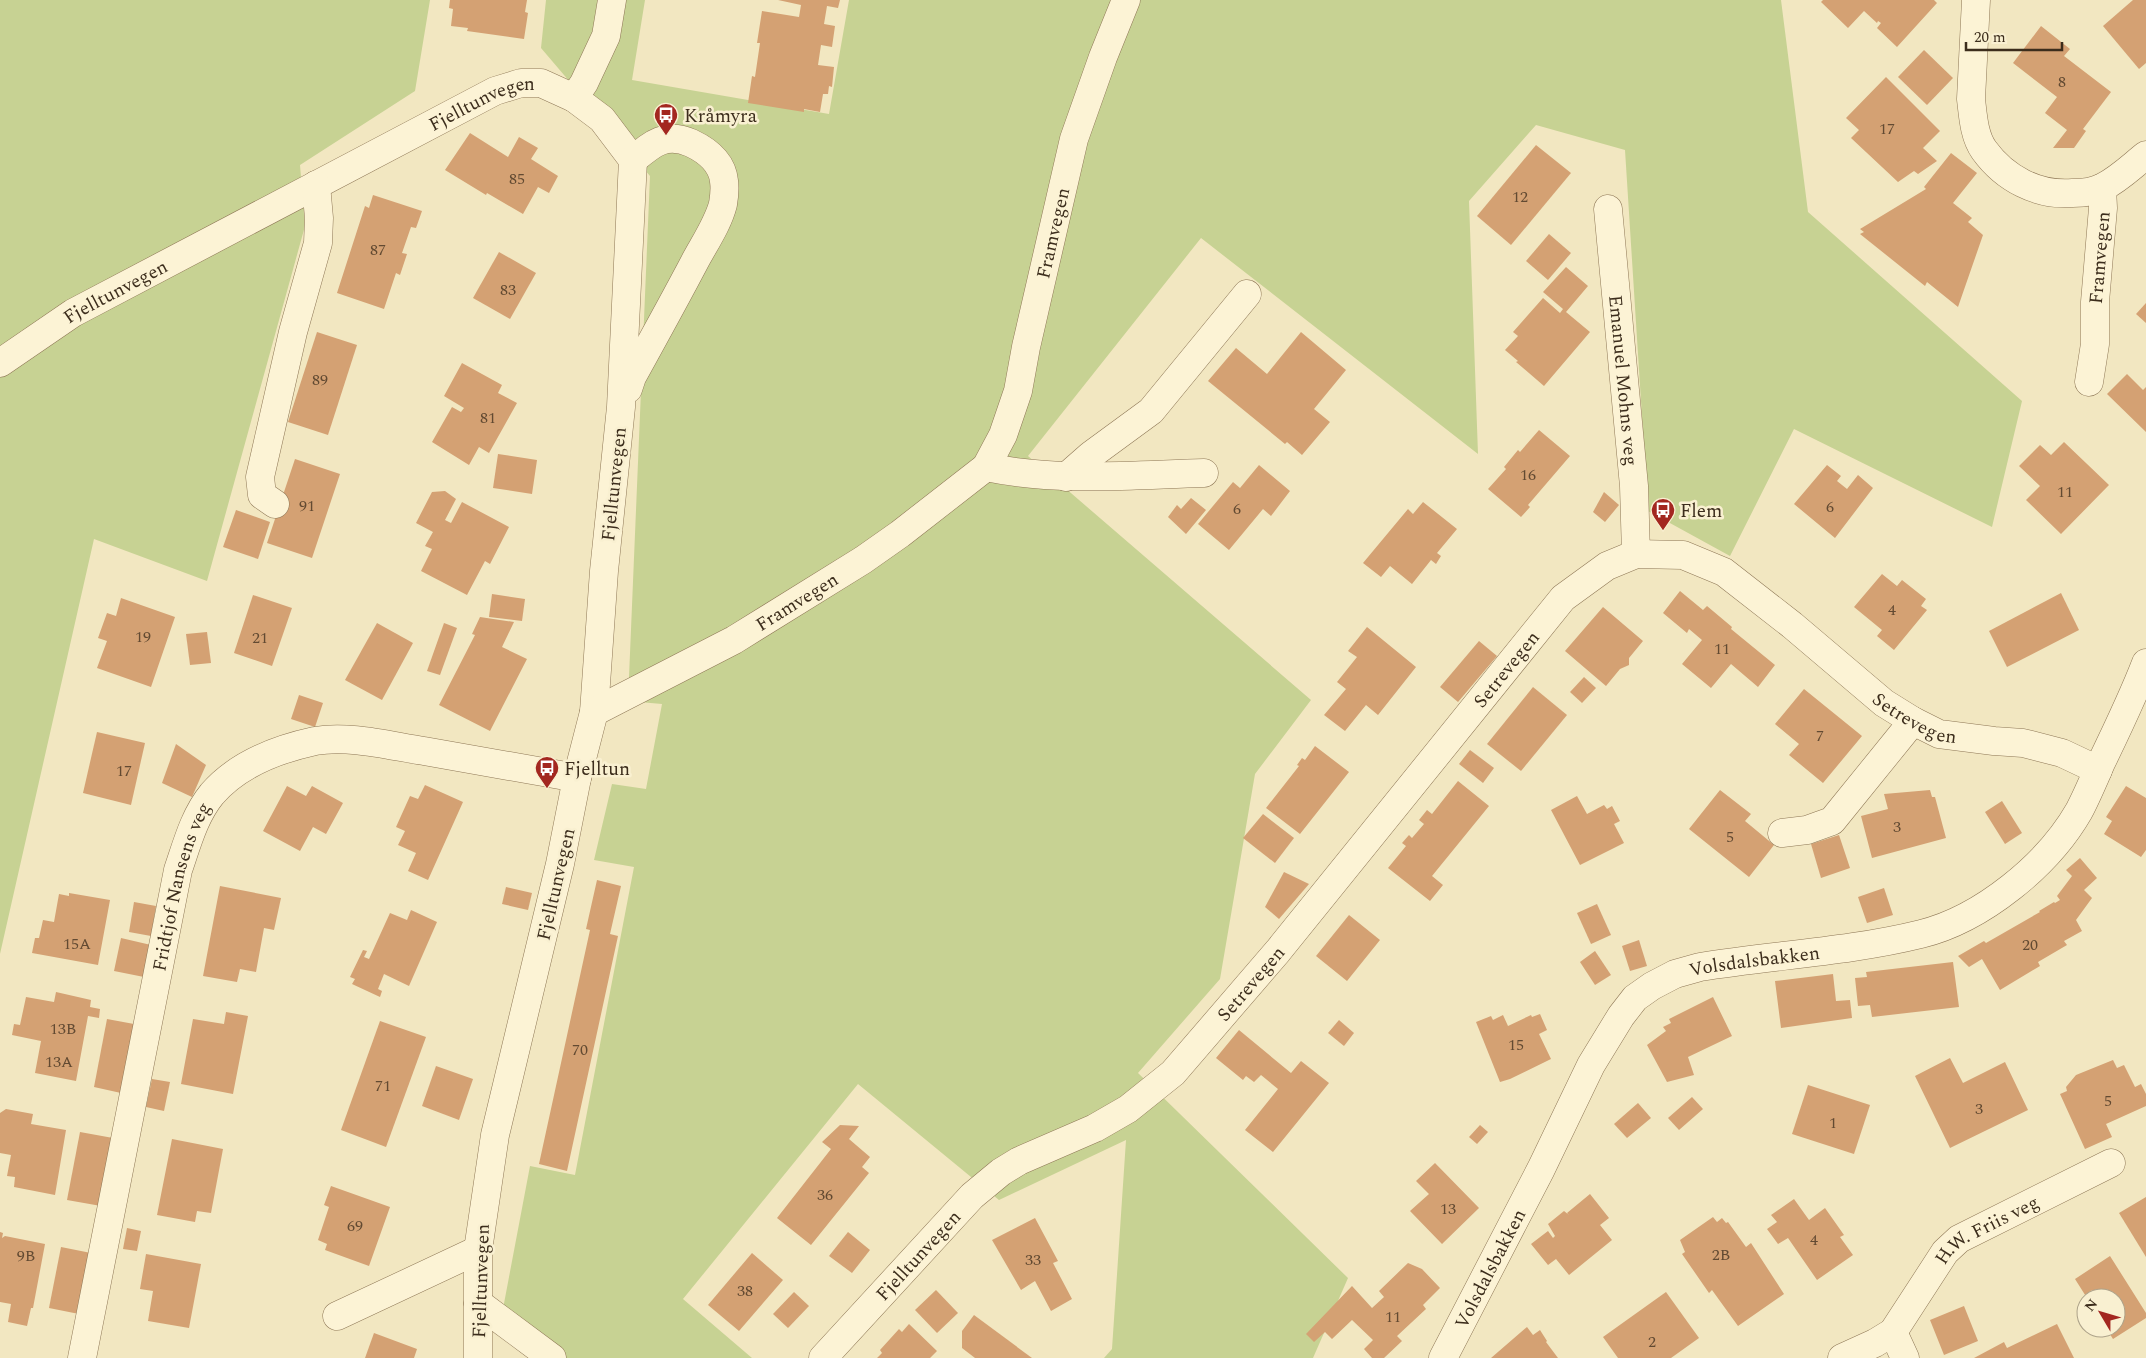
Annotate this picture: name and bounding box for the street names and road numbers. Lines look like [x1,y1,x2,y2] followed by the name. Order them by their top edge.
[424,70,535,139] street label: Fjelltunvegen
[1029,185,1078,282] street label: Framvegen
[2082,210,2119,305] street label: Framvegen
[58,253,173,332] street label: Fjelltunvegen
[1600,294,1645,467] street label: Emanuel Mohns veg
[594,426,635,543] street label: Fjelltunvegen
[750,566,845,639] street label: Framvegen
[1467,625,1547,715] street label: Setrevegen
[1865,686,1958,752] street label: Setrevegen
[145,797,219,974] street label: Fridtjof Nansens veg
[529,825,583,943] street label: Fjelltunvegen
[1686,939,1821,985] street label: Volsdalsbakken
[1210,940,1293,1028] street label: Setrevegen
[1928,1188,2044,1271] street label: H.W. Friis veg
[869,1204,968,1308] street label: Fjelltunvegen
[1448,1204,1534,1334] street label: Volsdalsbakken
[465,1223,498,1339] street label: Fjelltunvegen

